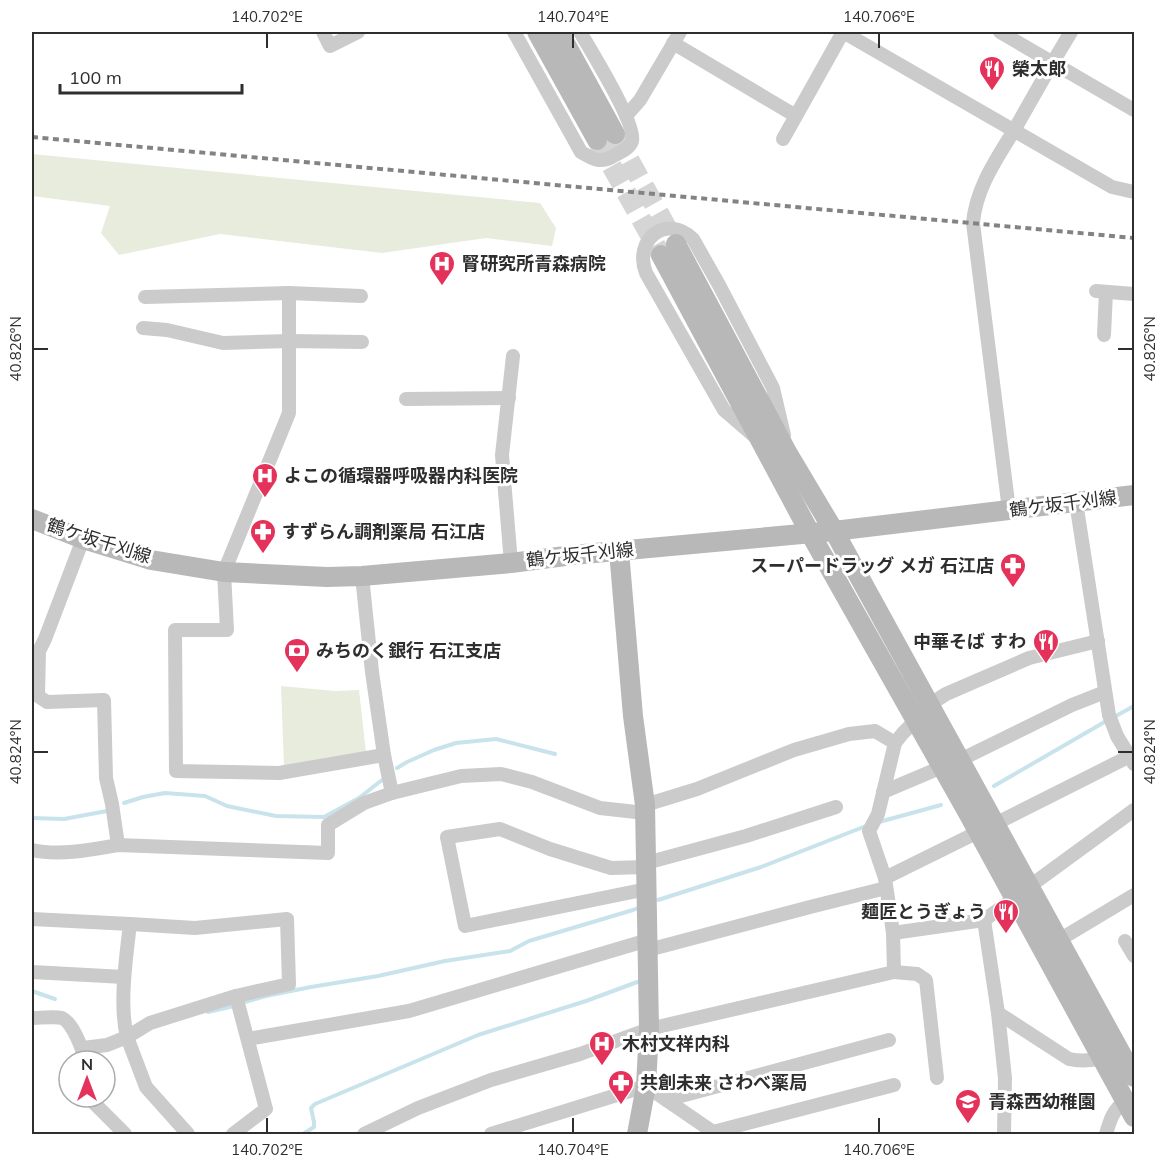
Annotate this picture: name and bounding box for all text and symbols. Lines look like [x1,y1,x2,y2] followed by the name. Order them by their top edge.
[231,7,303,26] text: 140.702°E
[537,7,609,26] text: 140.704°E
[843,7,915,26] text: 140.706°E
[977,54,1007,92] restaurant icon: 榮太郎
[60,57,242,95] scale bar
[1012,57,1066,80] place label: 榮太郎
[69,66,122,89] text: 100 m
[427,249,457,287] hospital icon: 腎研究所青森病院
[462,252,606,275] place label: 腎研究所青森病院
[6,316,25,382] text: 40.826°N
[1140,316,1159,382] text: 40.826°N
[250,461,280,499] hospital icon: よこの循環器呼吸器内科医院
[284,464,518,487] place label: よこの循環器呼吸器内科医院
[1008,486,1118,521] street label: 鶴ケ坂千刈線
[44,513,154,568] street label: 鶴ケ坂千刈線
[248,517,278,555] pharmacy icon: すずらん調剤薬局 石江店
[282,520,485,543] place label: すずらん調剤薬局 石江店
[525,537,635,572] street label: 鶴ケ坂千刈線
[998,551,1028,589] pharmacy icon: スーパードラッグ メガ 石江店
[750,554,994,577] place label: スーパードラッグ メガ 石江店
[1031,627,1061,665] restaurant icon: 中華そば すわ
[913,630,1026,653] place label: 中華そば すわ
[282,636,312,674] bank icon: みちのく銀行 石江支店
[316,639,501,662] place label: みちのく銀行 石江支店
[6,719,25,785] text: 40.824°N
[1140,719,1159,785] text: 40.824°N
[991,897,1021,935] restaurant icon: 麺匠とうぎょう
[861,900,986,923] place label: 麺匠とうぎょう
[587,1029,617,1067] hospital icon: 木村文祥内科
[622,1032,730,1055] place label: 木村文祥内科
[57,1049,117,1109] north arrow
[81,1054,93,1074] text: N
[606,1068,636,1106] pharmacy icon: 共創未来 さわべ薬局
[640,1071,807,1094] place label: 共創未来 さわべ薬局
[953,1087,983,1125] school or university icon: 青森西幼稚園
[988,1090,1096,1113] place label: 青森西幼稚園
[231,1140,303,1159] text: 140.702°E
[537,1140,609,1159] text: 140.704°E
[843,1140,915,1159] text: 140.706°E

